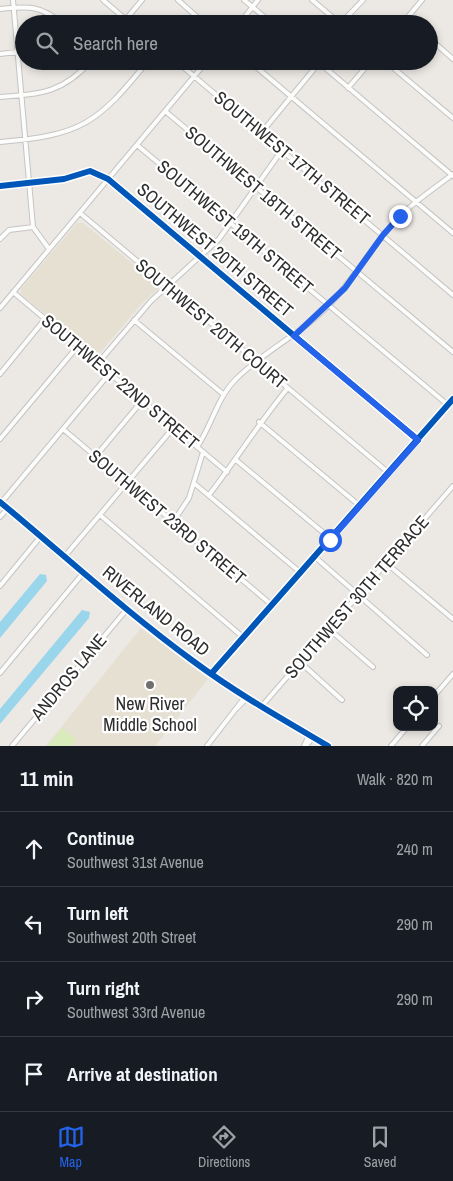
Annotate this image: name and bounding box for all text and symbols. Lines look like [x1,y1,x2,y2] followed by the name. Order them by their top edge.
[15,15,438,70] search box
[33,29,61,57] icon: search
[73,30,158,56] text: Search here
[209,85,376,230] street label: SOUTHWEST 17TH STREET
[180,120,347,265] street label: SOUTHWEST 18TH STREET
[152,154,319,299] street label: SOUTHWEST 19TH STREET
[132,177,299,322] street label: SOUTHWEST 20TH STREET
[389,205,412,228] route end
[130,253,292,394] street label: SOUTHWEST 20TH COURT
[36,308,204,455] street label: SOUTHWEST 22ND STREET
[83,443,251,590] street label: SOUTHWEST 23RD STREET
[279,510,434,684] street label: SOUTHWEST 30TH TERRACE
[319,529,342,552] route start
[97,560,215,662] street label: RIVERLAND ROAD
[24,628,112,726] street label: ANDROS LANE
[144,679,156,691] marker: New River Middle School
[393,686,438,731] map controls
[393,686,438,731] button: locate
[103,691,197,737] place label: New River Middle School
[20,764,74,793] text: 11 min
[357,768,433,790] text: Walk · 820 m
[67,825,135,851] text: Continue
[20,835,48,863] icon: ahead
[397,838,433,860] text: 240 m
[67,851,204,873] text: Southwest 31st Avenue
[67,900,128,926] text: Turn left
[20,910,48,938] icon: left
[397,913,433,935] text: 290 m
[67,926,196,948] text: Southwest 20th Street
[67,975,139,1001] text: Turn right
[20,985,48,1013] icon: right
[397,988,433,1010] text: 290 m
[67,1001,205,1023] text: Southwest 33rd Avenue
[20,1060,48,1088] icon: arrive
[67,1061,218,1087] text: Arrive at destination
[57,1123,85,1171] tab: Map
[198,1123,250,1171] tab: Directions
[364,1123,396,1171] tab: Saved

